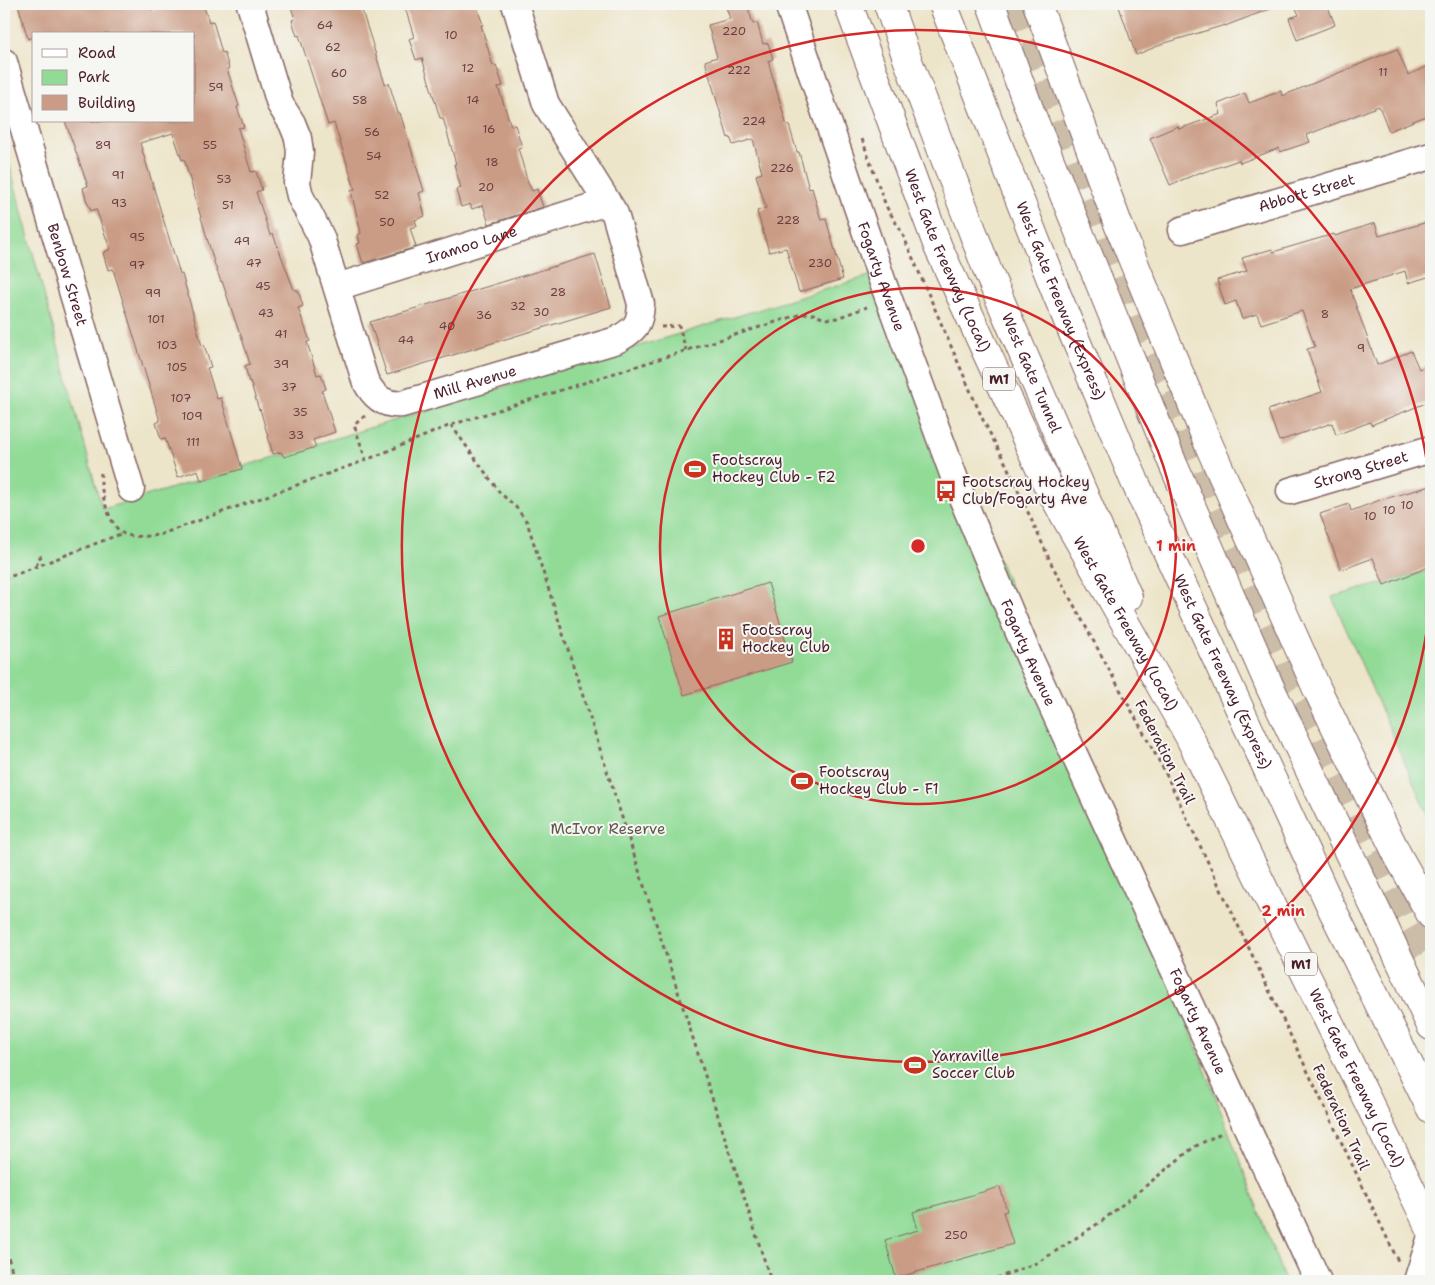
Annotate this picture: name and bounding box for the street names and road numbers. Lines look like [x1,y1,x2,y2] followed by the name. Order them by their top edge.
[900,166,995,355] street label: West Gate Freeway (Local)
[1256,169,1357,217] street label: Abbott Street
[1011,198,1110,403] street label: West Gate Freeway (Express)
[853,219,910,334] street label: Fogarty Avenue
[43,221,92,329] street label: Benbow Street
[423,221,519,268] street label: Iramoo Lane
[997,310,1066,436] street label: West Gate Tunnel
[431,360,519,404] street label: Mill Avenue
[983,368,1015,390] road number: M1
[1311,446,1411,493] street label: Strong Street
[1068,533,1183,714] street label: West Gate Freeway (Local)
[1169,571,1276,772] street label: West Gate Freeway (Express)
[996,596,1060,709] street label: Fogarty Avenue
[1130,696,1200,808] street label: Federation Trail
[1285,952,1317,976] road number: M1
[1165,965,1231,1078] street label: Fogarty Avenue
[1304,985,1409,1171] street label: West Gate Freeway (Local)
[1308,1061,1374,1174] street label: Federation Trail

